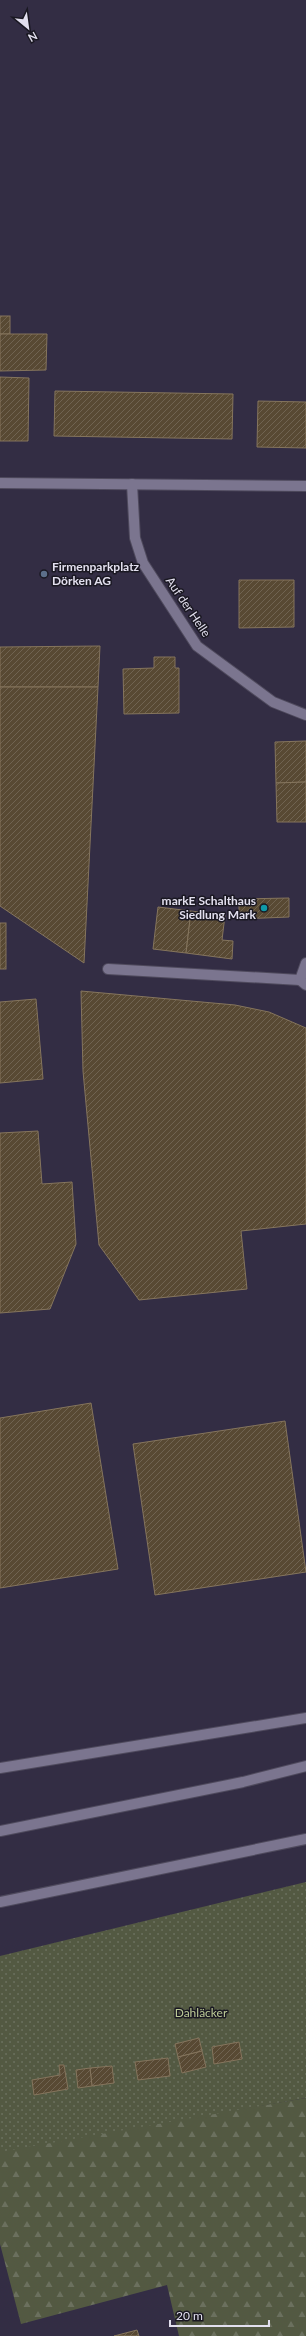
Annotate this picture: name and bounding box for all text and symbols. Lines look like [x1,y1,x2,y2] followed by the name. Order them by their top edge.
[8,8,48,48] north arrow
[26,29,40,45] text: N
[52,559,140,588] place label: Firmenparkplatz Dörken AG
[39,569,49,579] marker: Firmenparkplatz Dörken AG
[163,574,214,640] street label: Auf der Helle
[162,893,257,922] place label: markE Schalthaus Siedlung Mark
[259,903,269,913] marker: markE Schalthaus Siedlung Mark
[175,2005,228,2020] park label: Dahläcker
[170,2302,269,2328] scale bar
[176,2308,203,2323] text: 20 m

